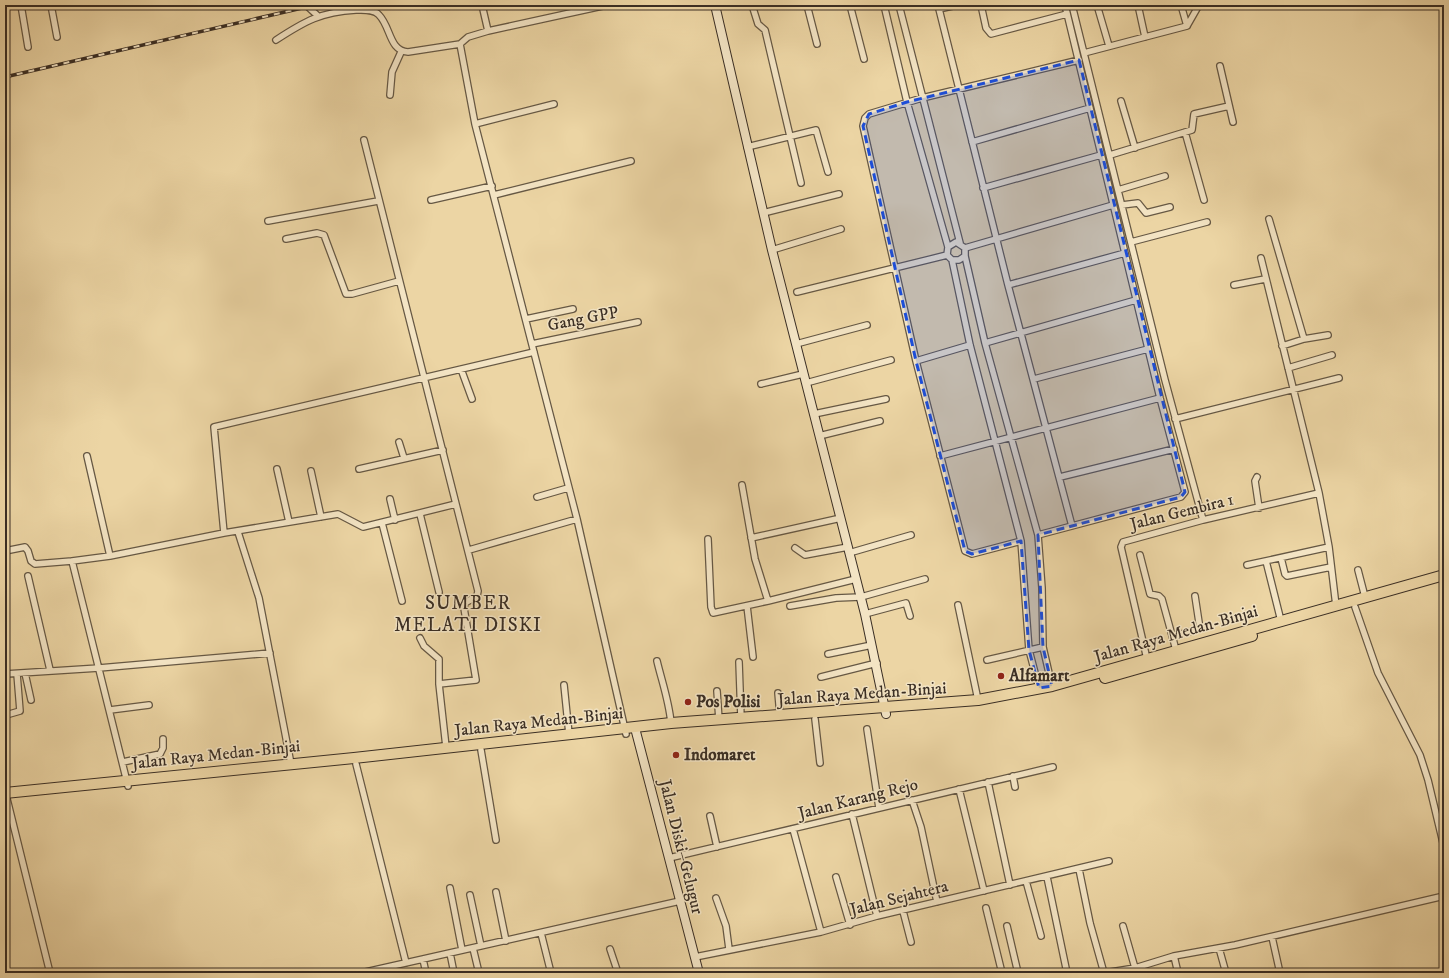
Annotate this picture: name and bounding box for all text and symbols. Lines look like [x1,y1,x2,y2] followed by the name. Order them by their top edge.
[546,301,620,337] street label: Gang GPP
[1126,489,1236,536] street label: Jalan Gembira 1
[394,592,542,637] district label: SUMBER MELATI DISKI
[1090,600,1260,668] street label: Jalan Raya Medan-Binjai
[1008,665,1070,687] place label: Alfamart
[996,671,1006,681] marker: Alfamart
[775,677,947,711] street label: Jalan Raya Medan-Binjai
[696,691,761,713] place label: Pos Polisi
[683,697,693,707] marker: Pos Polisi
[452,702,624,742] street label: Jalan Raya Medan-Binjai
[129,735,301,775] street label: Jalan Raya Medan-Binjai
[684,744,756,766] place label: Indomaret
[671,750,681,760] marker: Indomaret
[794,773,920,825] street label: Jalan Karang Rejo
[653,775,709,917] street label: Jalan Diski–Gelugur
[846,875,951,921] street label: Jalan Sejahtera

